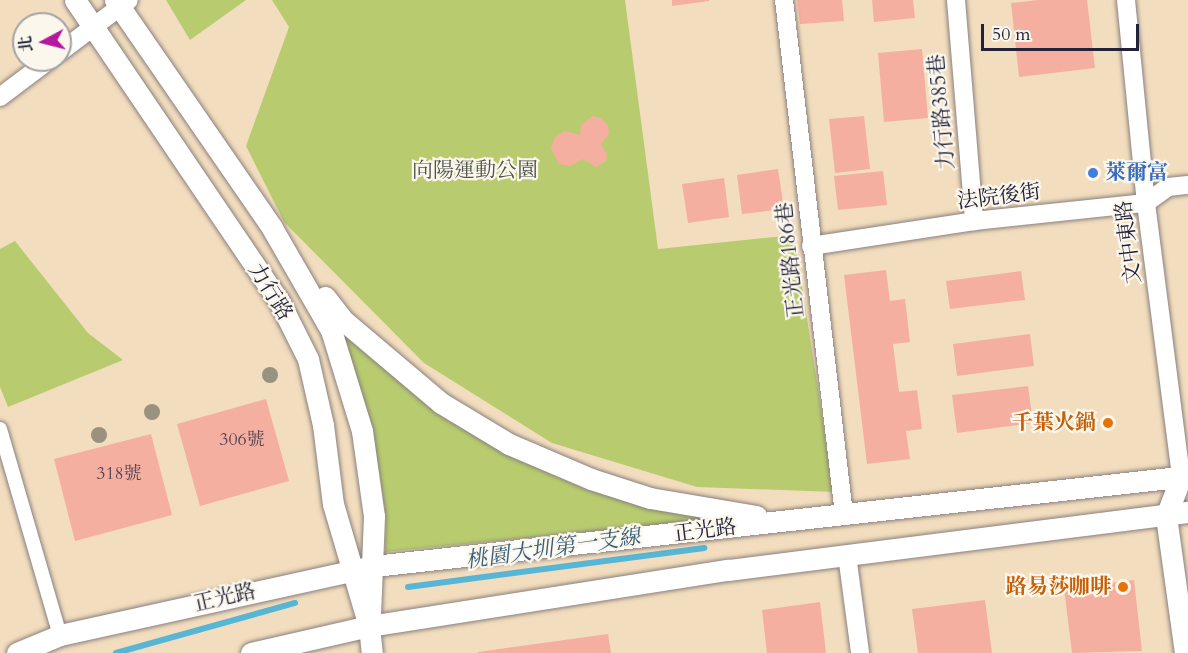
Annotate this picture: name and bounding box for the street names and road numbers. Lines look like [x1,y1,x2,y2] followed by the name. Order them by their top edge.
[924,53,960,171] street label: 力行路385巷
[956,179,1042,215] street label: 法院後街
[1111,199,1147,285] street label: 文中東路
[772,201,810,319] street label: 正光路186巷
[243,259,297,325] street label: 力行路
[672,515,738,547] street label: 正光路
[191,579,259,617] street label: 正光路

